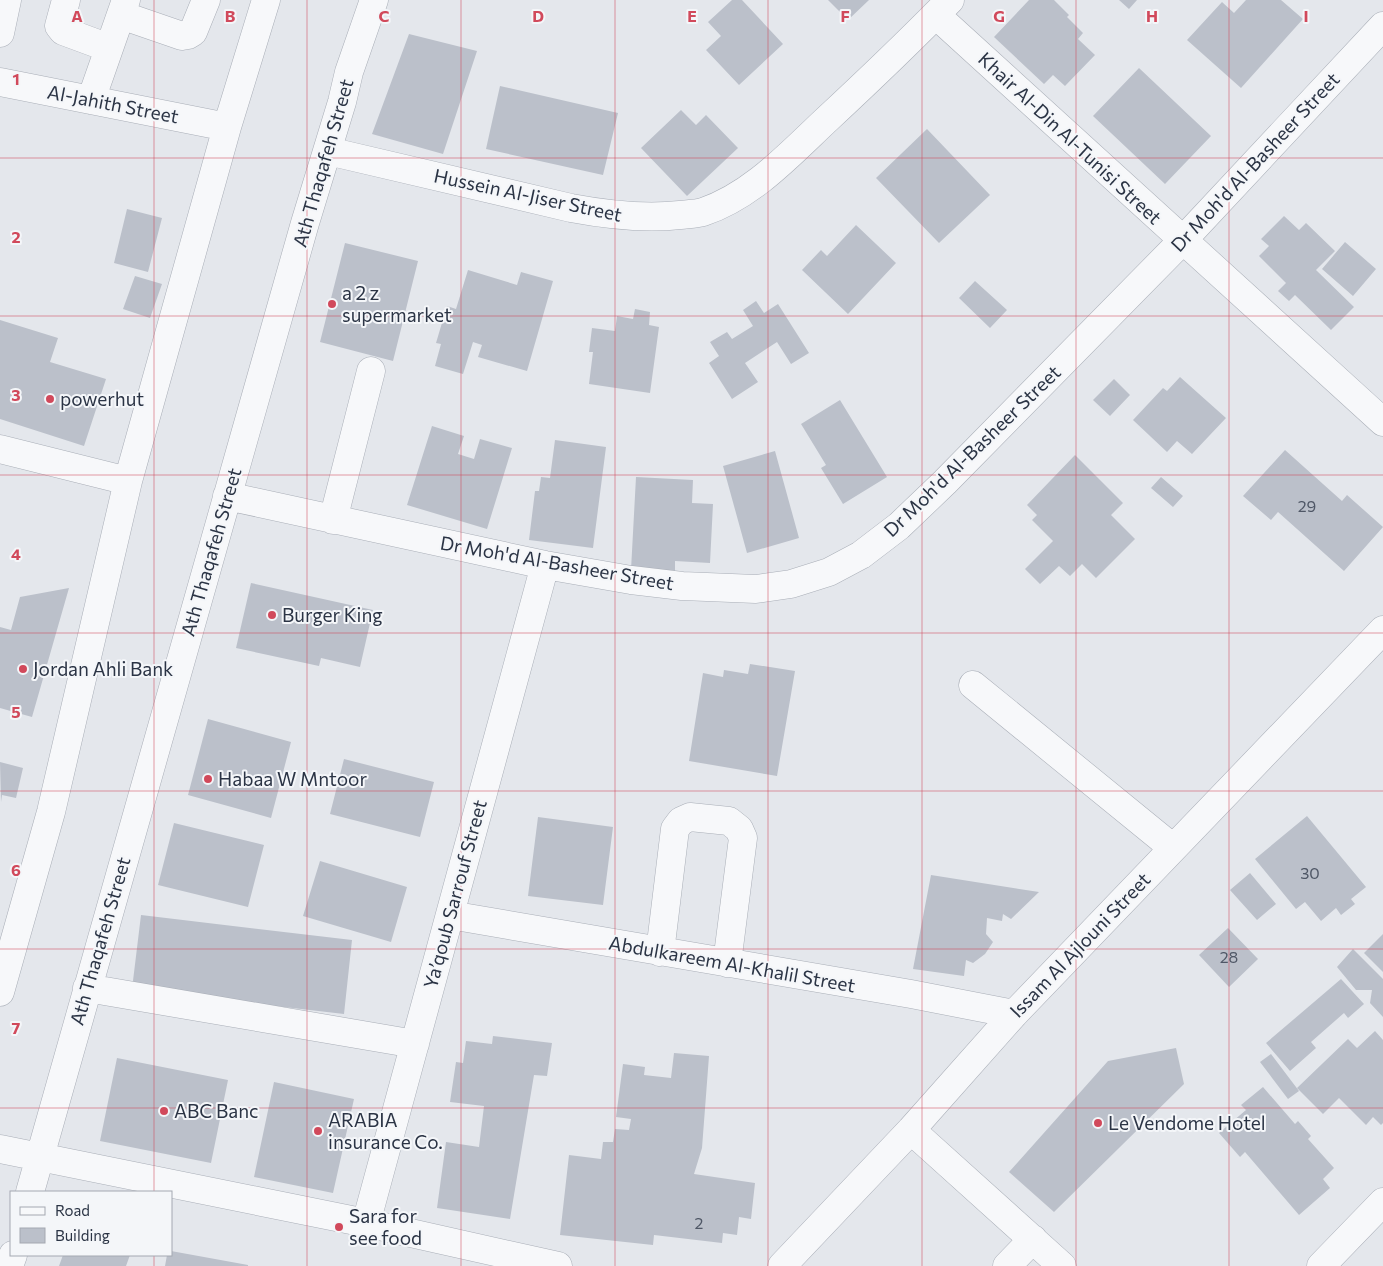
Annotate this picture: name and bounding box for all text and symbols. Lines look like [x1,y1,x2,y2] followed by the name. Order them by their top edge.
[71,6,83,25] text: A
[225,6,236,25] text: B
[379,6,390,25] text: C
[532,6,544,25] text: D
[687,6,697,25] text: E
[840,6,850,25] text: F
[993,6,1005,25] text: G
[1146,6,1158,25] text: H
[1303,6,1309,25] text: I
[974,47,1167,229] street label: Khair Al-Din Al-Tunisi Street
[1165,67,1344,256] street label: Dr Moh'd Al-Basheer Street
[12,69,20,88] text: 1
[287,76,358,250] street label: Ath Thaqafeh Street
[46,80,181,128] street label: Al-Jahith Street
[432,163,624,226] street label: Hussein Al-Jiser Street
[11,227,21,246] text: 2
[342,281,452,326] place label: a 2 z supermarket
[326,298,338,310] marker: a 2 z supermarket
[879,360,1065,541] street label: Dr Moh'd Al-Basheer Street
[11,385,21,404] text: 3
[60,387,144,410] place label: powerhut
[44,393,56,405] marker: powerhut
[175,465,246,639] street label: Ath Thaqafeh Street
[1298,496,1316,515] house number: 29
[439,531,676,594] street label: Dr Moh'd Al-Basheer Street
[11,544,21,563] text: 4
[282,603,383,626] place label: Burger King
[266,609,278,621] marker: Burger King
[33,657,173,680] place label: Jordan Ahli Bank
[17,663,29,675] marker: Jordan Ahli Bank
[11,702,21,721] text: 5
[218,767,367,790] place label: Habaa W Mntoor
[202,773,214,785] marker: Habaa W Mntoor
[418,797,491,991] street label: Ya’qoub Sarrouf Street
[64,854,135,1028] street label: Ath Thaqafeh Street
[11,860,21,879] text: 6
[1300,863,1320,882] house number: 30
[1005,867,1155,1022] street label: Issam Al Ajlouni Street
[607,930,857,997] street label: Abdulkareem Al-Khalil Street
[1220,947,1238,966] house number: 28
[12,1018,21,1037] text: 7
[174,1099,259,1122] place label: ABC Banc
[158,1105,170,1117] marker: ABC Banc
[328,1108,443,1153] place label: ARABIA insurance Co.
[1108,1111,1266,1134] place label: Le Vendome Hotel
[1092,1117,1104,1129] marker: Le Vendome Hotel
[312,1125,324,1137] marker: ARABIA insurance Co.
[10,1191,172,1256] legend
[55,1201,90,1219] text: Road
[349,1204,422,1249] place label: Sara for see food
[695,1213,704,1232] house number: 2
[333,1221,345,1233] marker: Sara for see food
[55,1226,110,1244] text: Building

